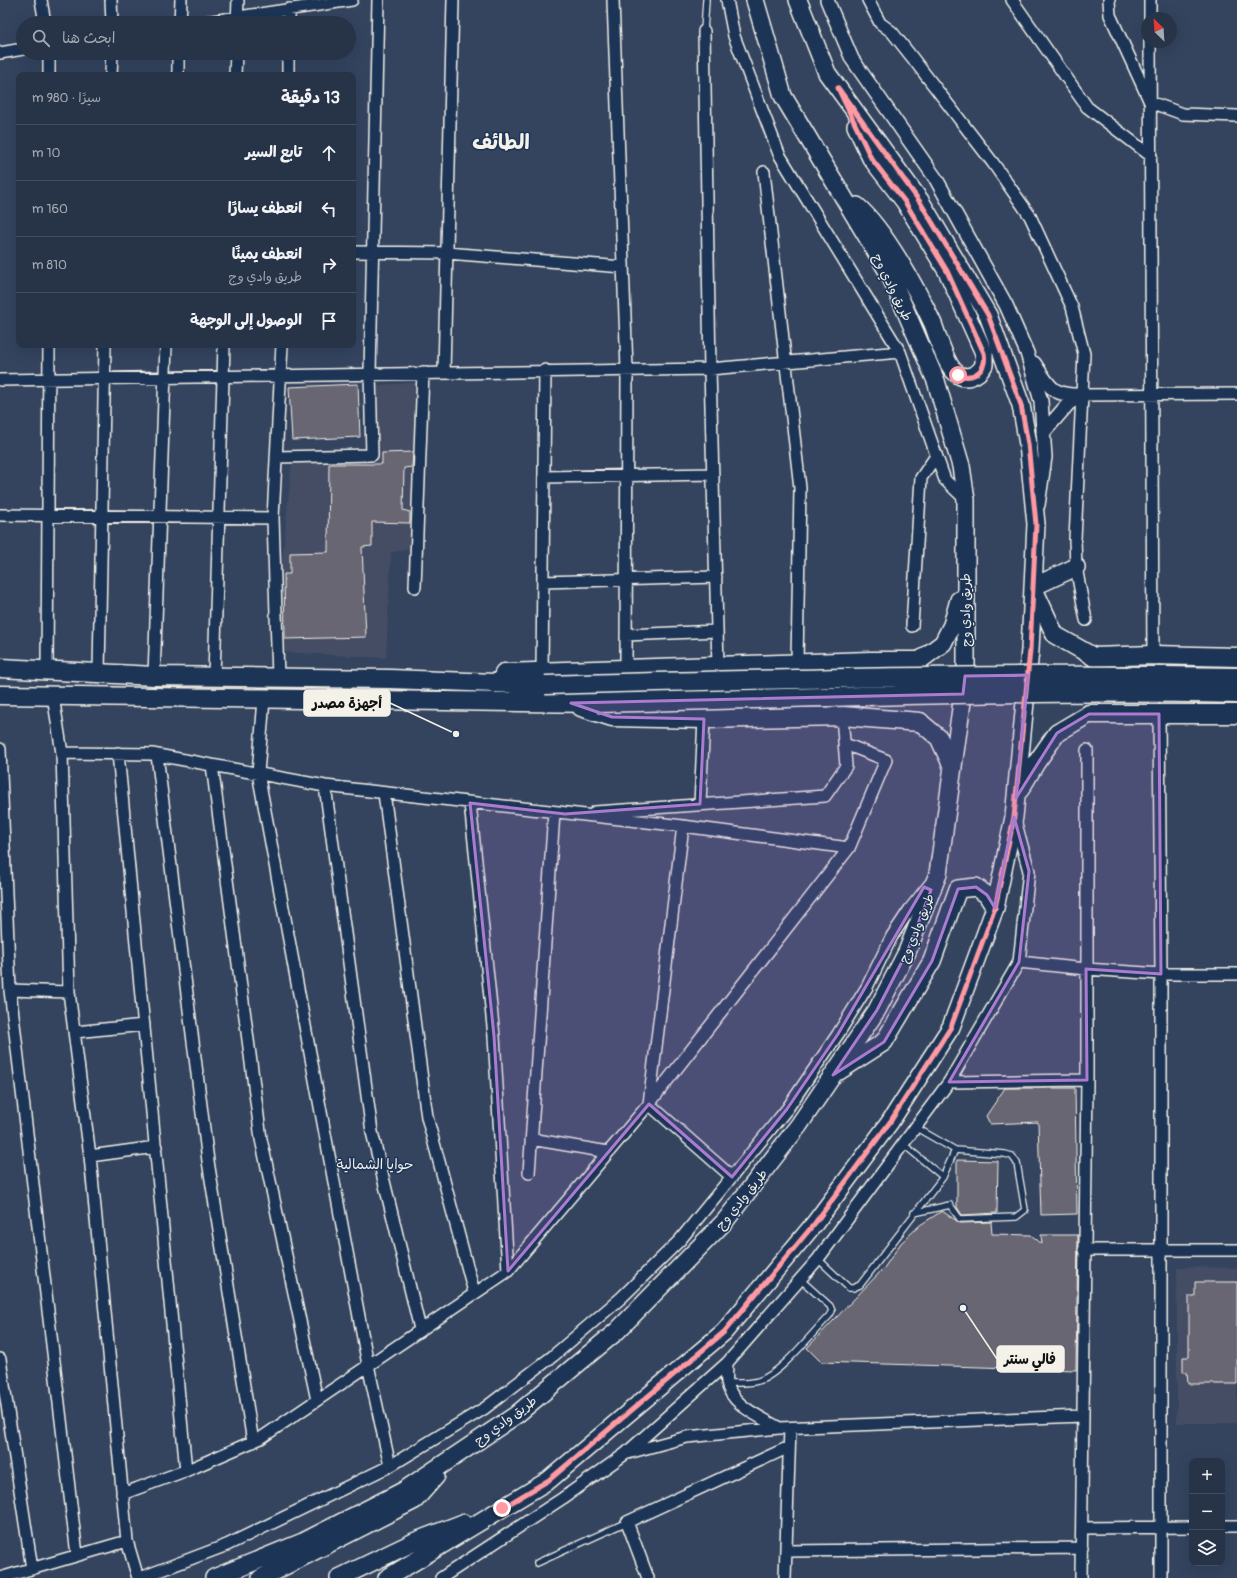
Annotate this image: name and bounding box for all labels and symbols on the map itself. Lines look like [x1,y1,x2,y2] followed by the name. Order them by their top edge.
[1141,12,1177,48] north arrow
[472,129,530,156] district label: الطائف
[868,251,915,324] street label: طريق وادي وج
[949,366,967,384] route start
[958,573,975,647] street label: طريق وادي وج
[304,690,390,716] callout: أجهزة مصدر
[310,694,382,712] text: أجهزة مصدر
[896,891,939,966] street label: طريق وادي وج
[336,1156,414,1173] district label: حوايا الشمالية
[712,1166,772,1234] street label: طريق وادي وج
[997,1346,1064,1372] callout: فالي سنتر
[1002,1351,1056,1372] text: فالي سنتر
[471,1393,541,1450] street label: طريق وادي وج
[493,1499,511,1517] route end

